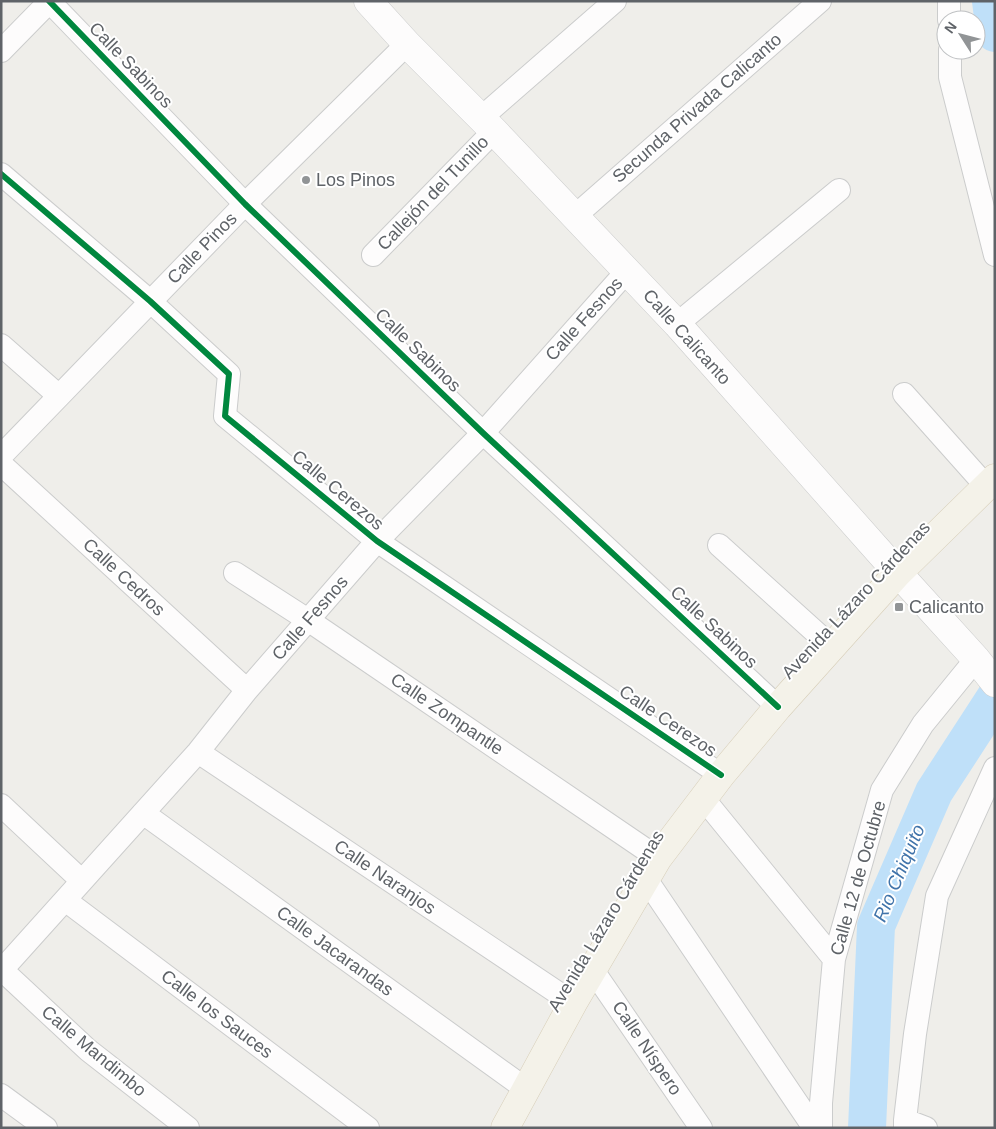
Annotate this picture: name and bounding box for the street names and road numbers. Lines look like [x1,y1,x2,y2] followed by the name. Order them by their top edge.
[85,18,177,112] street label: Calle Sabinos
[609,29,785,187] street label: Secunda Privada Calicanto
[373,132,493,254] street label: Callejón del Tunillo
[163,208,241,288] street label: Calle Pinos
[541,273,627,365] street label: Calle Fesnos
[639,285,735,389] street label: Calle Calicanto
[371,304,465,396] street label: Calle Sabinos
[288,446,388,534] street label: Calle Cerezos
[778,517,934,683] street label: Avenida Lázaro Cárdenas
[79,534,169,620] street label: Calle Cedros
[268,572,352,664] street label: Calle Fesnos
[667,582,761,672] street label: Calle Sabinos
[387,669,507,759] street label: Calle Zompantle
[616,681,720,761] street label: Calle Cerezos
[826,798,890,958] street label: Calle 12 de Octubre
[544,827,668,1015] street label: Avenida Lázaro Cárdenas
[330,836,440,918] street label: Calle Naranjos
[273,902,397,1000] street label: Calle Jacarandas
[157,966,277,1062] street label: Calle los Sauces
[608,997,686,1099] street label: Calle Níspero
[38,1002,150,1100] street label: Calle Mandimbo

